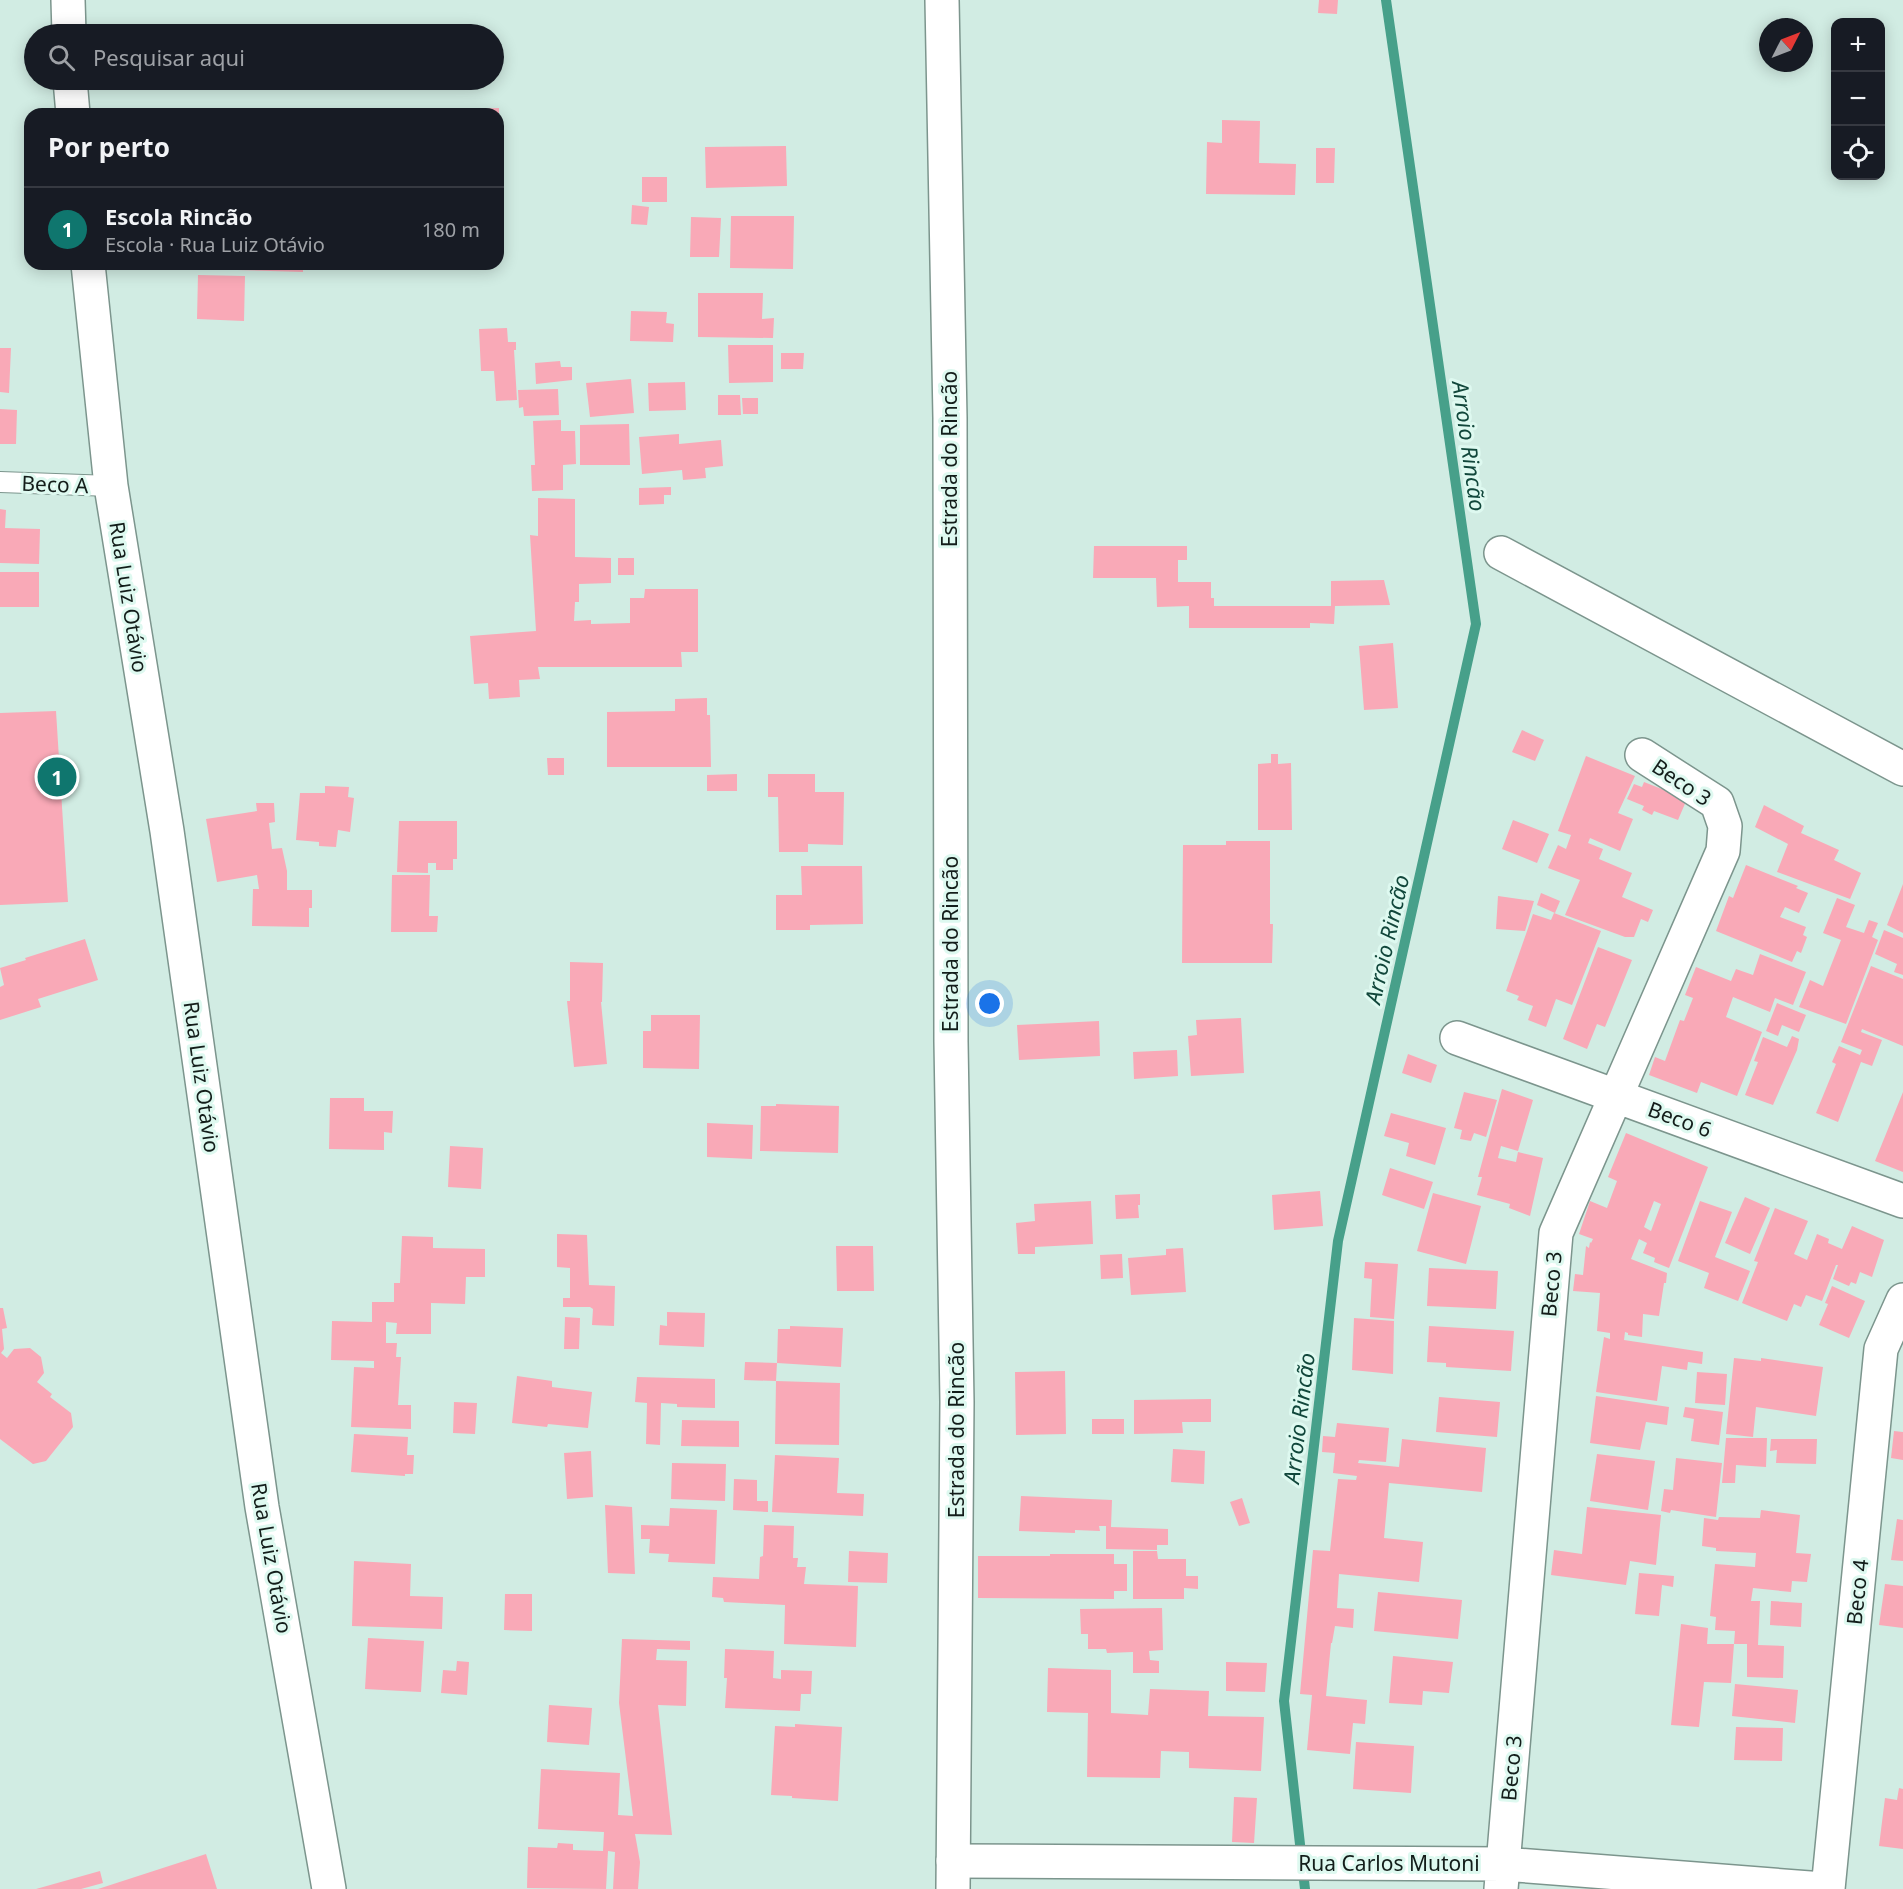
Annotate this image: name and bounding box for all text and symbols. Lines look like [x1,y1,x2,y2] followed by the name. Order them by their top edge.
[1759,18,1813,72] north arrow
[1831,18,1885,180] map controls
[1831,18,1885,72] button: +
[24,24,504,90] search box
[45,41,78,74] icon: search
[93,42,245,72] text: Pesquisar aqui
[1831,72,1885,126] button: −
[1831,126,1885,180] button: locate
[48,129,170,165] text: Por perto
[105,201,253,231] text: Escola Rincão
[62,216,73,243] text: 1
[422,216,480,243] text: 180 m
[105,231,325,258] text: Escola · Rua Luiz Otávio
[935,371,963,547] street label: Estrada do Rincão
[1446,377,1494,513] water label: Arroio Rincão
[21,469,90,499] street label: Beco A
[103,519,155,675] street label: Rua Luiz Otávio
[1647,752,1717,812] street label: Beco 3
[38,754,76,800] pin: 1
[936,856,964,1032] street label: Estrada do Rincão
[1356,872,1415,1008] water label: Arroio Rincão
[975,989,1004,1018] your location
[178,1000,226,1154] street label: Rua Luiz Otávio
[1644,1095,1716,1143] street label: Beco 6
[1534,1250,1568,1318] street label: Beco 3
[942,1342,970,1518] street label: Estrada do Rincão
[1275,1351,1321,1487] water label: Arroio Rincão
[245,1480,299,1636] street label: Rua Luiz Otávio
[1840,1558,1874,1626] street label: Beco 4
[1494,1734,1528,1802] street label: Beco 3
[1298,1849,1480,1877] street label: Rua Carlos Mutoni

